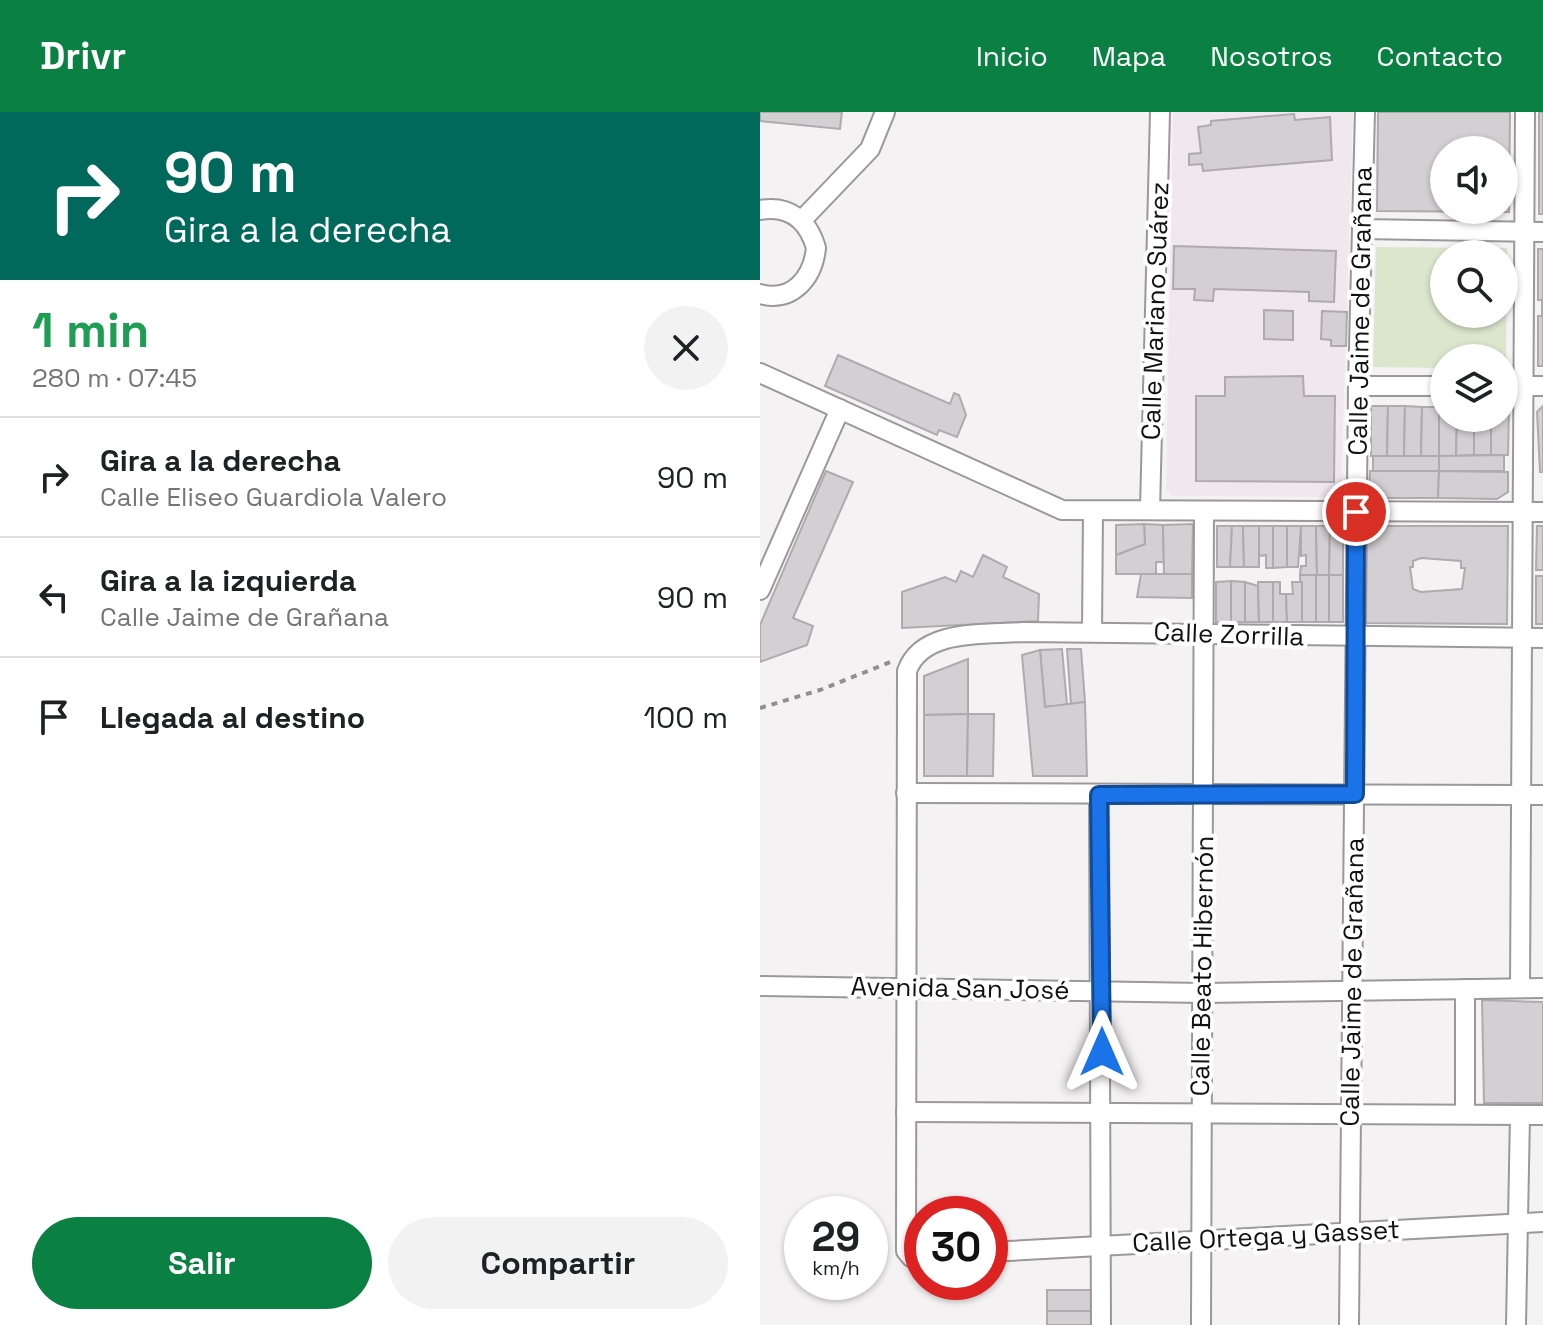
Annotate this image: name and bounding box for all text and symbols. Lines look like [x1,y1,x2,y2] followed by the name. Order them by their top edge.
[40,32,126,80] text: Drivr
[976,38,1048,74] text: Inicio
[1092,38,1166,74] text: Mapa
[1210,38,1333,74] text: Nosotros
[1377,38,1503,74] text: Contacto
[1430,136,1518,432] map controls
[1430,136,1518,224] button: sound
[164,137,297,208] text: 90 m
[32,144,136,248] icon: right
[1340,166,1380,456] street label: Calle Jaime de Grañana
[1134,181,1176,441] street label: Calle Mariano Suárez
[164,207,451,253] text: Gira a la derecha
[1430,240,1518,328] button: search
[32,300,149,361] text: 1 min
[644,306,728,390] button: close
[1430,344,1518,432] button: layers
[32,361,197,395] text: 280 m · 07:45
[100,441,341,480] text: Gira a la derecha
[32,455,76,499] icon: right
[657,458,728,497] text: 90 m
[1322,478,1390,546] pin
[100,480,447,514] text: Calle Eliseo Guardiola Valero
[1334,490,1378,534] icon: arrive
[100,561,356,600] text: Gira a la izquierda
[32,575,76,619] icon: left
[657,578,728,617] text: 90 m
[100,600,389,634] text: Calle Jaime de Grañana
[1153,614,1305,654] street label: Calle Zorrilla
[32,695,76,739] icon: arrive
[100,698,365,737] text: Llegada al destino
[643,698,728,737] text: 100 m
[1183,835,1221,1097] street label: Calle Beato Hibernón
[1332,837,1372,1127] street label: Calle Jaime de Grañana
[850,969,1070,1007] street label: Avenida San José
[1060,1010,1144,1094] position arrow
[904,1196,1008,1300] speed limit sign: 30
[812,1212,860,1263] text: 29
[1131,1212,1401,1260] street label: Calle Ortega y Gasset
[32,1217,372,1309] button: Salir
[388,1217,728,1309] button: Compartir
[812,1255,860,1281] text: km/h

